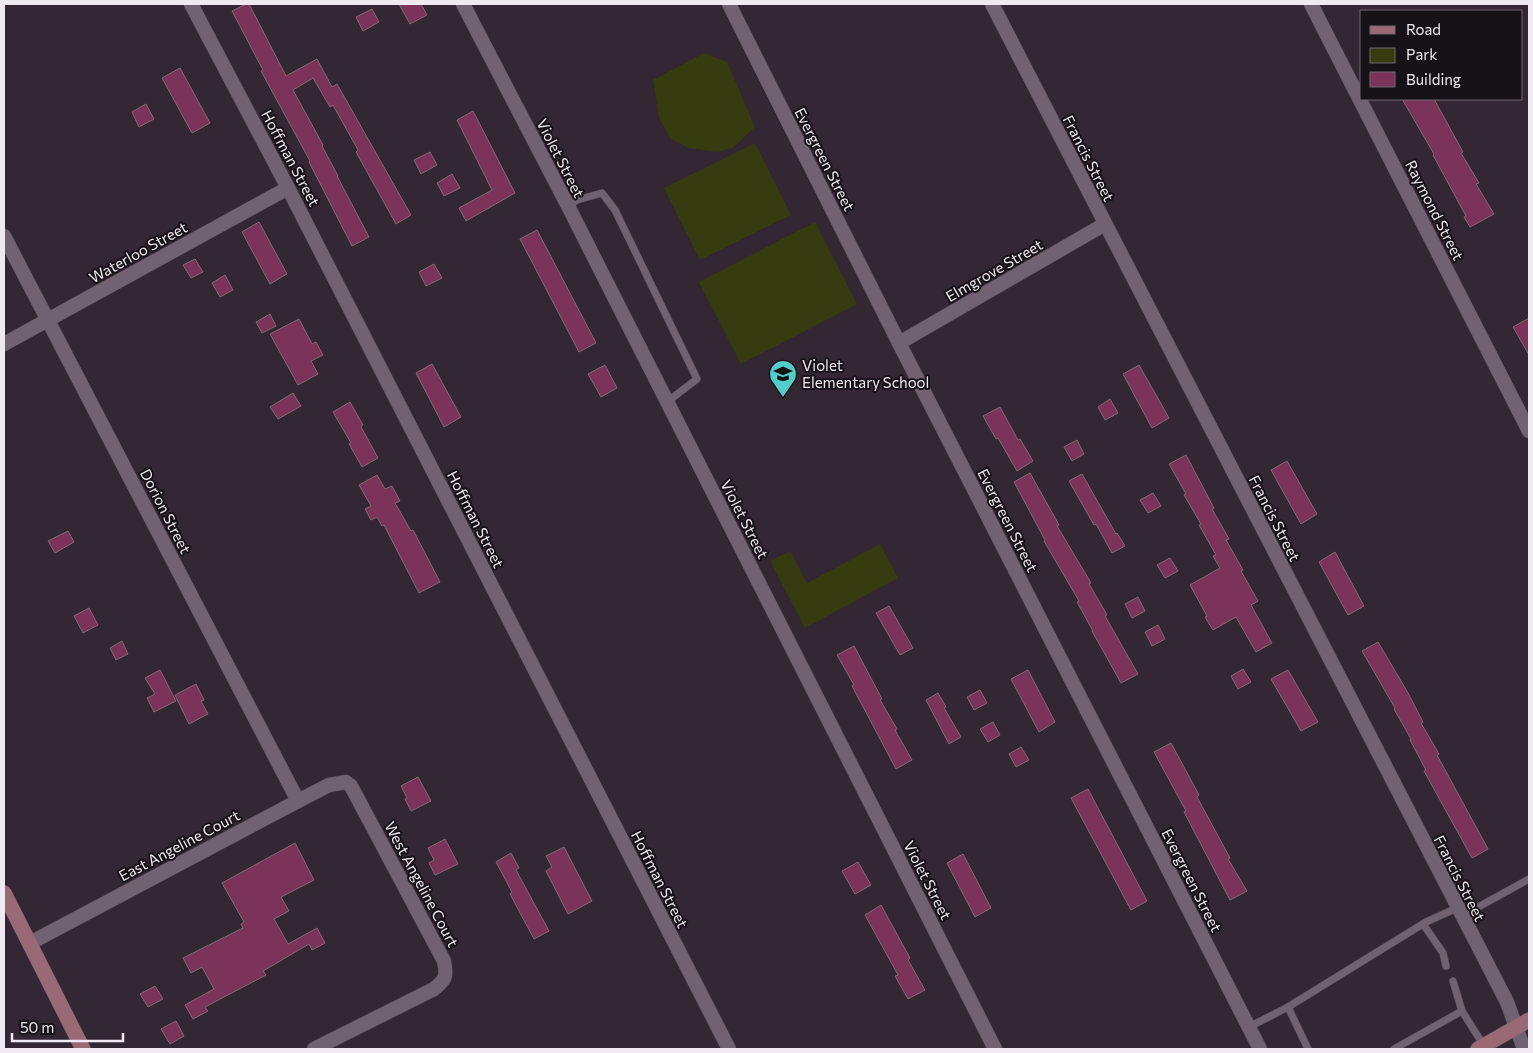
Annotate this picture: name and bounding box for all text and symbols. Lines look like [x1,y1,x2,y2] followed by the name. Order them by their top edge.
[1360,10,1523,100] legend
[1406,20,1441,38] text: Road
[1406,45,1437,63] text: Park
[1406,70,1461,88] text: Building
[791,104,859,214] street label: Evergreen Street
[258,107,324,209] street label: Hoffman Street
[1060,112,1118,204] street label: Francis Street
[533,116,589,200] street label: Violet Street
[1402,157,1468,263] street label: Raymond Street
[86,218,190,286] street label: Waterloo Street
[942,235,1046,305] street label: Elmgrove Street
[802,356,929,391] place label: Violet Elementary School
[768,359,798,398] school or university icon: Violet Elementary School
[974,465,1042,575] street label: Evergreen Street
[137,466,195,556] street label: Dorion Street
[444,468,508,570] street label: Hoffman Street
[1246,472,1304,564] street label: Francis Street
[717,477,773,561] street label: Violet Street
[116,806,242,884] street label: East Angeline Court
[381,818,463,950] street label: West Angeline Court
[1158,825,1226,935] street label: Evergreen Street
[628,828,692,930] street label: Hoffman Street
[1431,832,1489,924] street label: Francis Street
[900,838,956,922] street label: Violet Street
[12,1010,124,1042] scale bar
[20,1018,54,1036] text: 50 m

